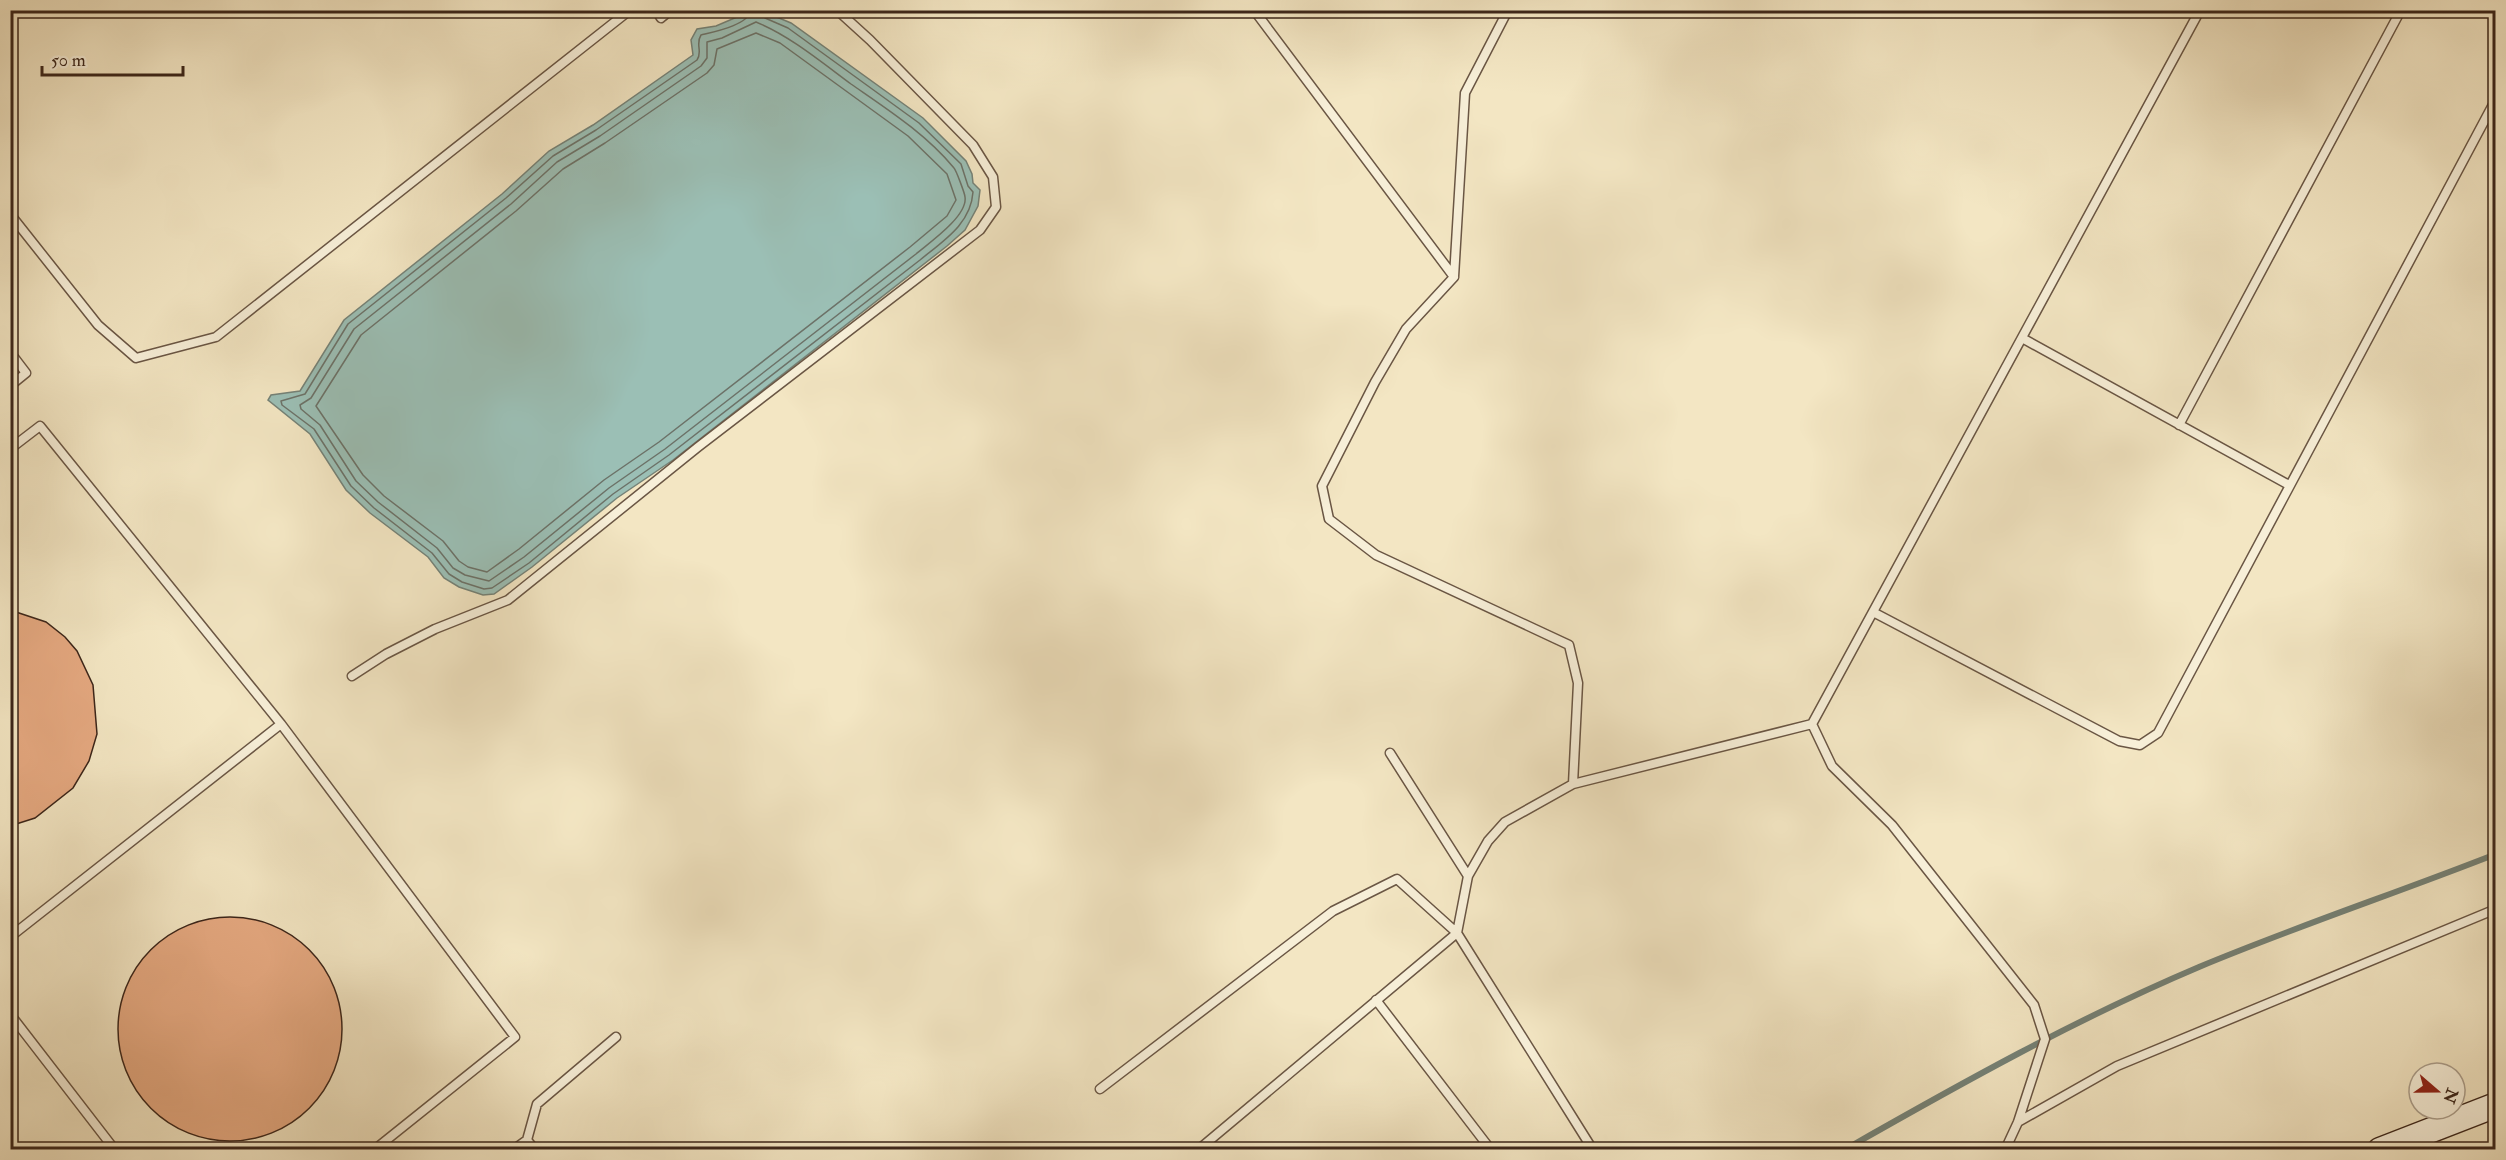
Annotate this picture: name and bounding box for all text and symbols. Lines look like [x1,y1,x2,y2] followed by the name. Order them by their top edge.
[42,39,183,77] scale bar
[51,49,86,72] text: 50 m
[2407,1061,2467,1121] north arrow
[2438,1085,2462,1107] text: N

